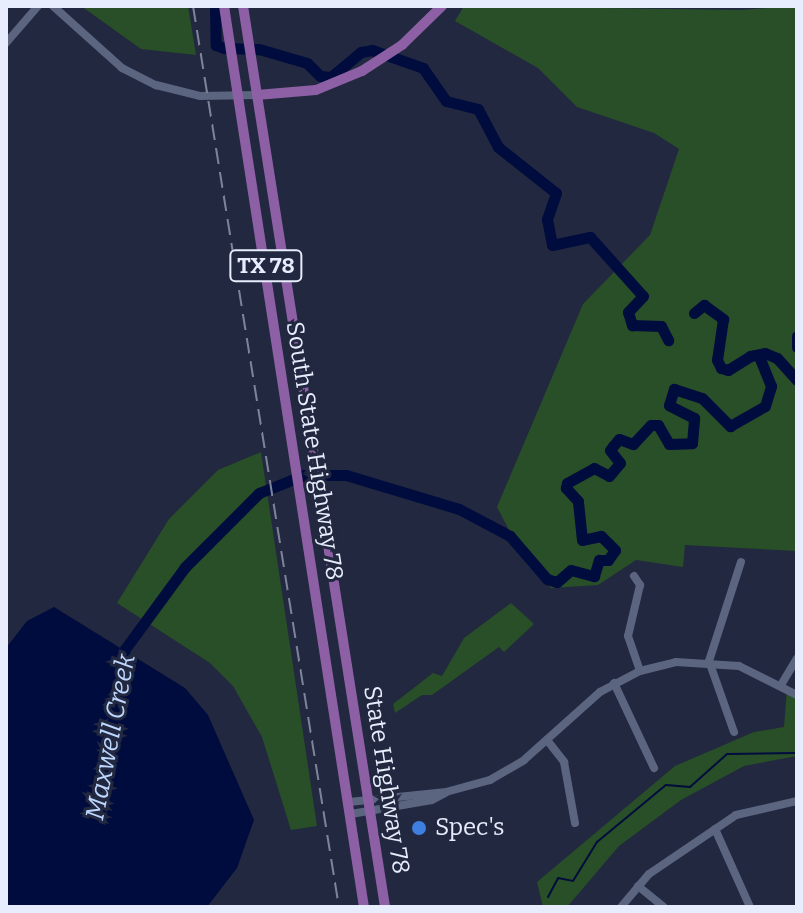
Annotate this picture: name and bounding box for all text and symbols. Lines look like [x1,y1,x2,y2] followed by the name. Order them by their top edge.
[228,248,304,284] road number: TX 78
[279,320,349,582] street label: South State Highway 78
[80,651,142,823] water label: Maxwell Creek
[357,684,415,876] street label: State Highway 78
[435,814,504,842] place label: Spec's
[410,819,428,837] marker: Spec's

